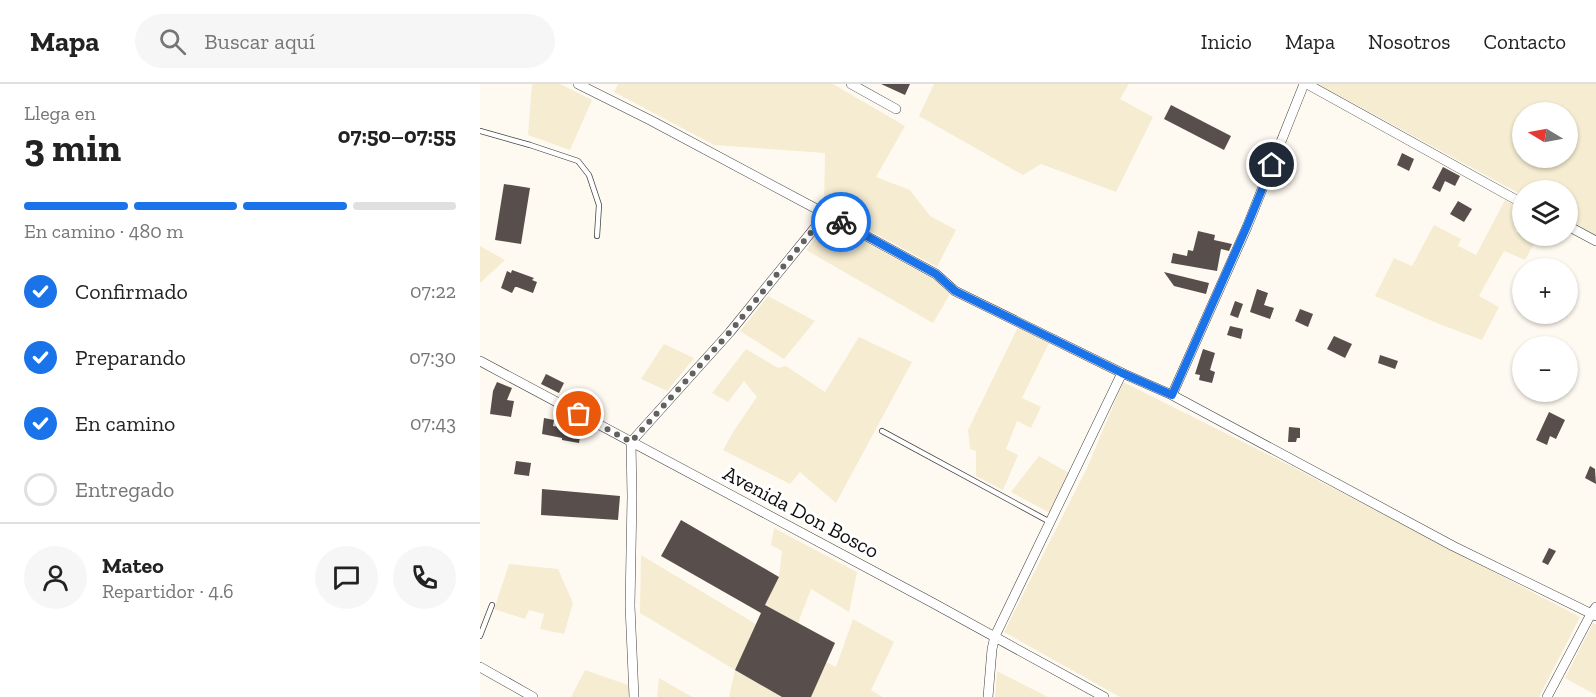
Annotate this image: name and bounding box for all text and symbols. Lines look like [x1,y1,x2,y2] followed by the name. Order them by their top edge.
[135,14,555,68] search box
[30,25,99,58] text: Mapa
[156,25,189,58] icon: search
[204,28,315,55] text: Buscar aquí
[1201,29,1252,54] text: Inicio
[1285,29,1335,54] text: Mapa
[1368,29,1450,54] text: Nosotros
[1483,29,1566,54] text: Contacto
[24,101,96,125] text: Llega en
[1512,102,1578,168] north arrow
[1512,102,1578,402] map controls
[338,122,456,149] text: 07:50–07:55
[24,124,121,171] text: 3 min
[1246,139,1297,190] pin
[1255,148,1288,181] icon: home
[1512,180,1578,246] button: layers
[811,192,871,252] courier
[825,206,858,239] icon: bike
[24,219,184,243] text: En camino · 480 m
[1512,258,1578,324] button: +
[24,275,57,308] icon: check
[75,278,188,305] text: Confirmado
[410,279,456,303] text: 07:22
[1512,336,1578,402] button: −
[24,341,57,374] icon: check
[75,344,186,371] text: Preparando
[409,345,456,369] text: 07:30
[553,388,604,439] pin
[562,397,595,430] icon: bag
[24,407,57,440] icon: check
[75,410,175,437] text: En camino
[410,411,456,435] text: 07:43
[719,460,883,563] street label: Avenida Don Bosco
[75,476,174,503] text: Entregado
[24,546,87,609] button: person
[315,546,378,609] button: chat
[393,546,456,609] button: phone
[102,552,164,579] text: Mateo
[102,579,234,603] text: Repartidor · 4.6

